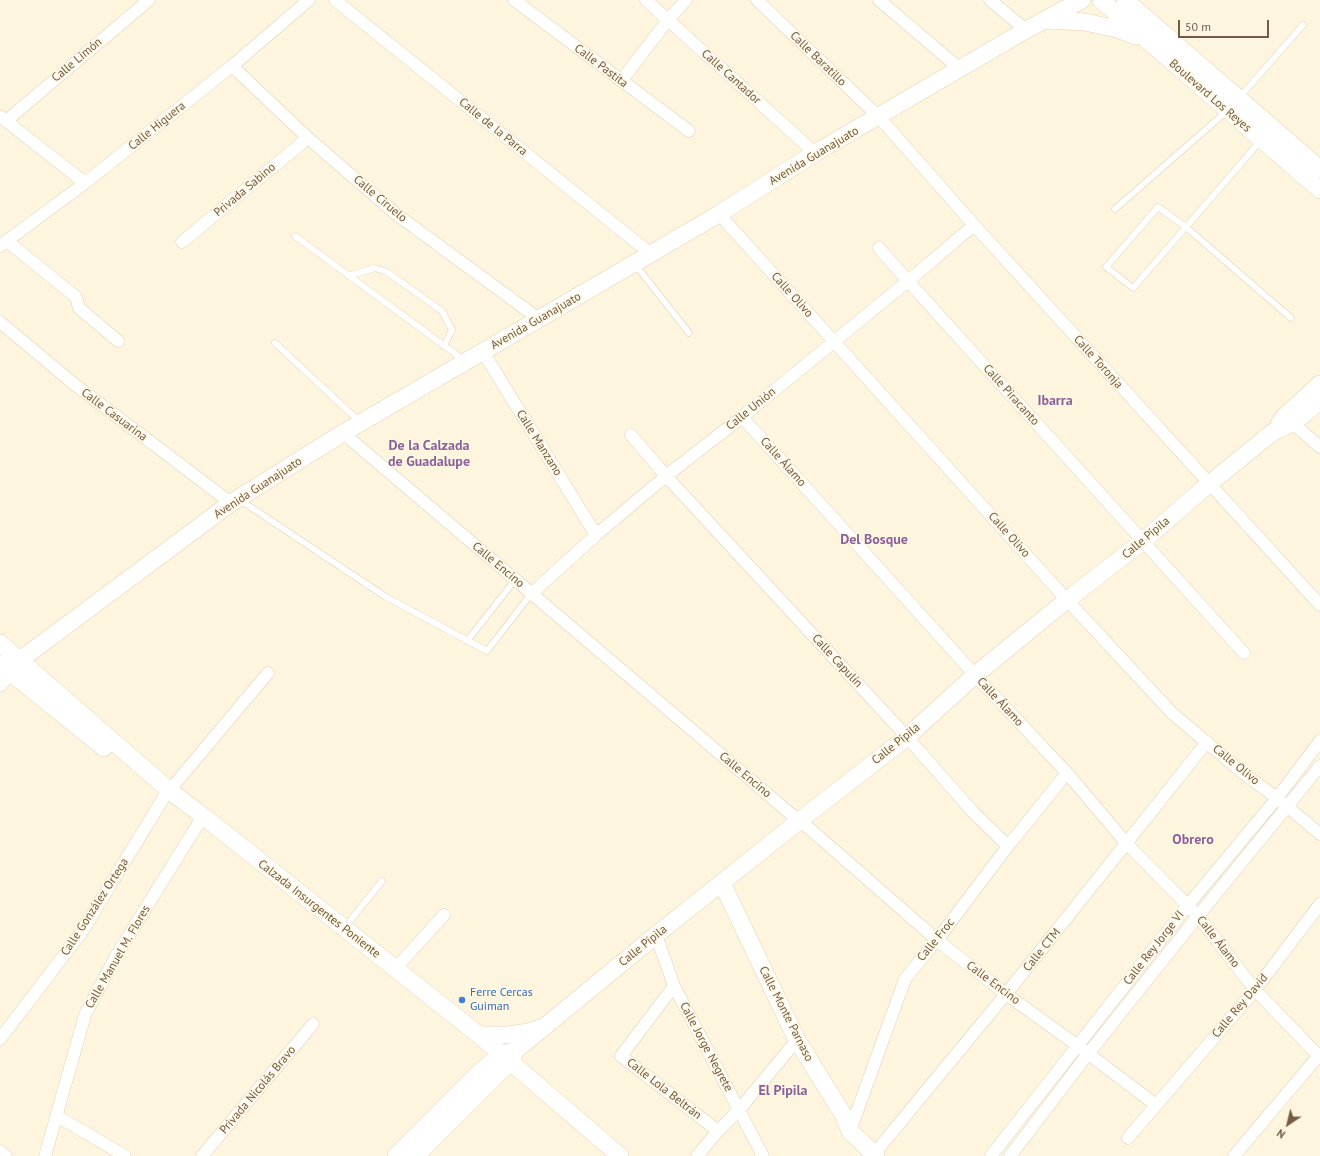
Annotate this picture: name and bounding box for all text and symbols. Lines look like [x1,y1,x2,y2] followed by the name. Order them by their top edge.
[1180,12,1271,38] scale bar
[1185,19,1211,34] text: 50 m
[787,29,849,89] street label: Calle Baratillo
[49,35,105,85] street label: Calle Limón
[571,41,631,91] street label: Calle Pastita
[698,47,764,107] street label: Calle Cantador
[1166,56,1254,136] street label: Boulevard Los Reyes
[456,95,530,159] street label: Calle de la Parra
[126,99,188,153] street label: Calle Higuera
[767,124,861,188] street label: Avenida Guanajuato
[211,160,279,220] street label: Privada Sabino
[350,172,410,226] street label: Calle Ciruelo
[768,269,816,321] street label: Calle Olivo
[488,289,584,353] street label: Avenida Guanajuato
[1070,332,1126,392] street label: Calle Toronja
[980,362,1042,428] street label: Calle Piracanto
[723,385,779,433] street label: Calle Unión
[78,386,150,444] street label: Calle Casuarina
[1037,393,1073,409] district label: Ibarra
[513,407,565,479] street label: Calle Manzano
[757,434,809,490] street label: Calle Álamo
[388,438,470,470] district label: De la Calzada de Guadalupe
[211,454,305,522] street label: Avenida Guanajuato
[985,509,1033,561] street label: Calle Olivo
[1119,514,1173,562] street label: Calle Pípila
[840,532,908,548] district label: Del Bosque
[469,539,527,591] street label: Calle Encino
[809,631,865,691] street label: Calle Capulín
[974,675,1026,729] street label: Calle Álamo
[869,720,923,768] street label: Calle Pípila
[1210,742,1262,788] street label: Calle Olivo
[716,749,774,801] street label: Calle Encino
[1172,832,1214,848] district label: Obrero
[58,855,132,959] street label: Calle González Ortega
[255,857,383,961] street label: Calzada Insurgentes Poniente
[83,903,153,1011] street label: Calle Manuel M. Flores
[1121,908,1187,988] street label: Calle Rey Jorge VI
[1193,913,1243,971] street label: Calle Álamo
[914,916,958,964] street label: Calle Froc
[616,922,670,970] street label: Calle Pípila
[1020,925,1064,975] street label: Calle CTM
[963,958,1023,1008] street label: Calle Encino
[756,964,816,1064] street label: Calle Monte Parnaso
[1209,971,1271,1041] street label: Calle Rey David
[470,986,533,1014] place label: Ferre Cercas Guiman
[457,995,467,1005] marker: Ferre Cercas Guiman
[676,1000,736,1094] street label: Calle Jorge Negrete
[217,1043,299,1137] street label: Privada Nicolás Bravo
[624,1055,704,1123] street label: Calle Lola Beltrán
[758,1083,808,1099] district label: El Pipila
[1268,1104,1308,1144] north arrow
[1274,1126,1288,1142] text: N

